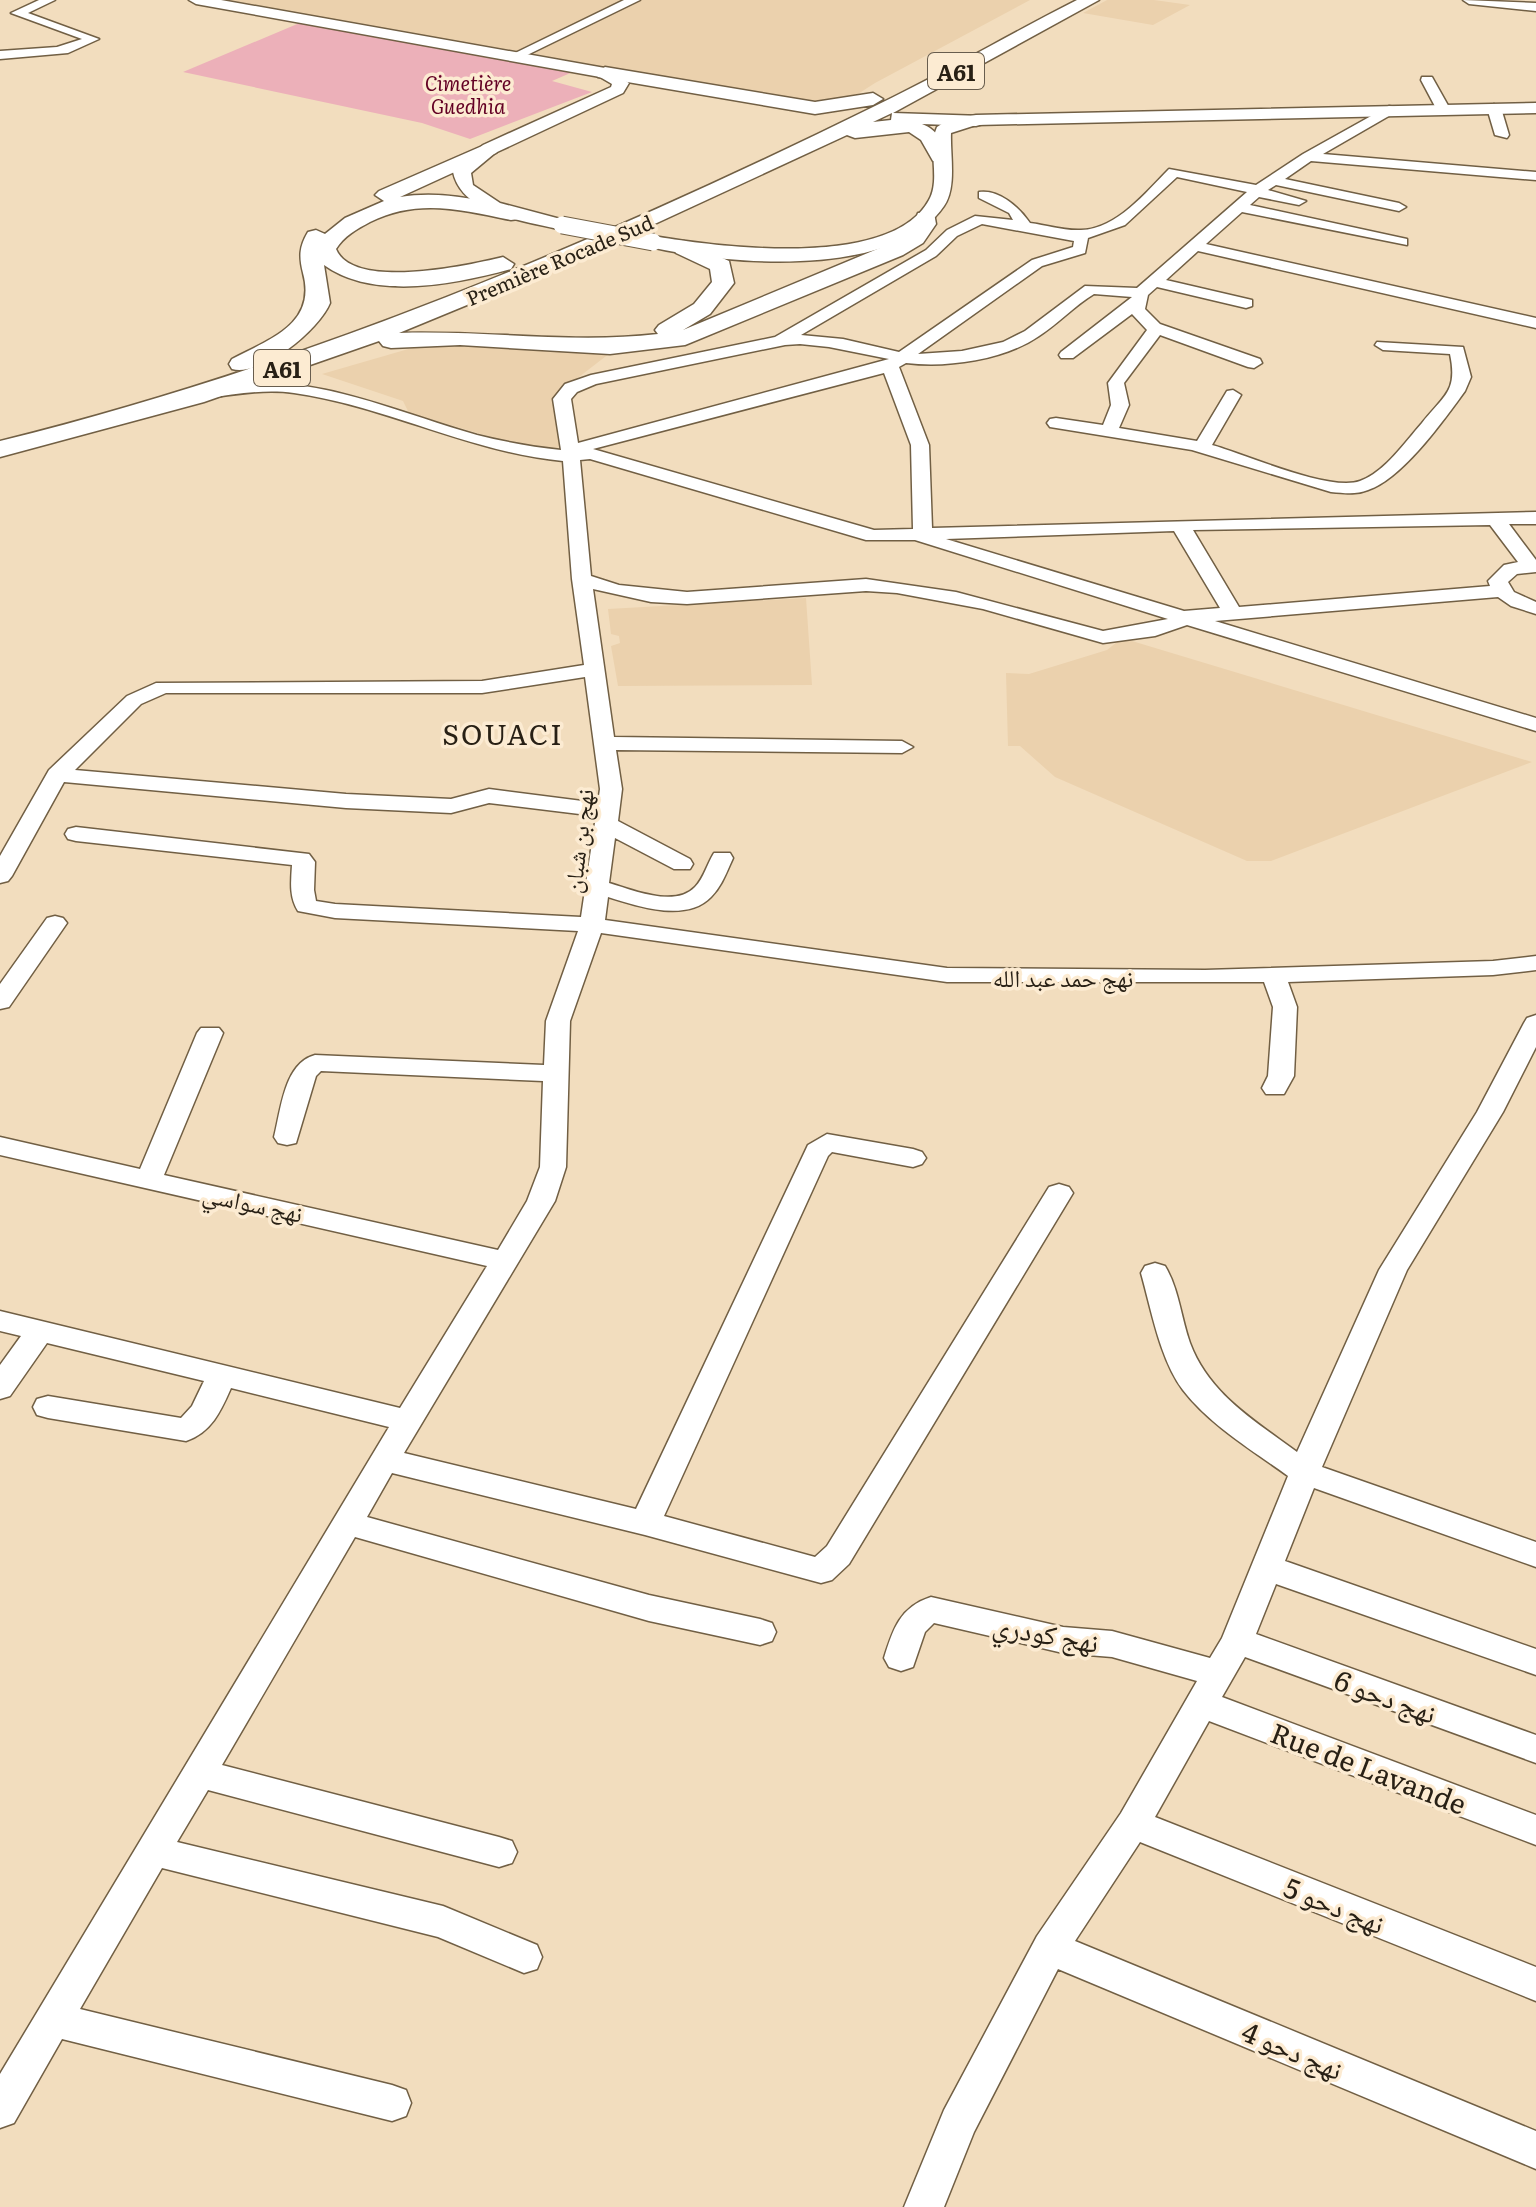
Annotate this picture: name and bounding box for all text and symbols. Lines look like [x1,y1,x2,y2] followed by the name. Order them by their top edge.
[928,53,984,89] road number: A61
[425,67,511,120] park label: Cimetière Guedhia
[461,206,657,312] street label: Première Rocade Sud
[254,350,310,386] road number: A61
[442,712,564,754] district label: SOUACI
[553,787,601,895] street label: نهج بن شبان
[993,959,1133,994] street label: نهج حمد عبد الله
[199,1174,306,1234] street label: نهج سواسي
[989,1602,1102,1666] street label: نهج كودري
[1329,1657,1443,1733] street label: نهج دحو 6
[1265,1710,1473,1824] street label: Rue de Lavande
[1278,1865,1392,1943] street label: نهج دحو 5
[1236,2009,1350,2089] street label: نهج دحو 4

